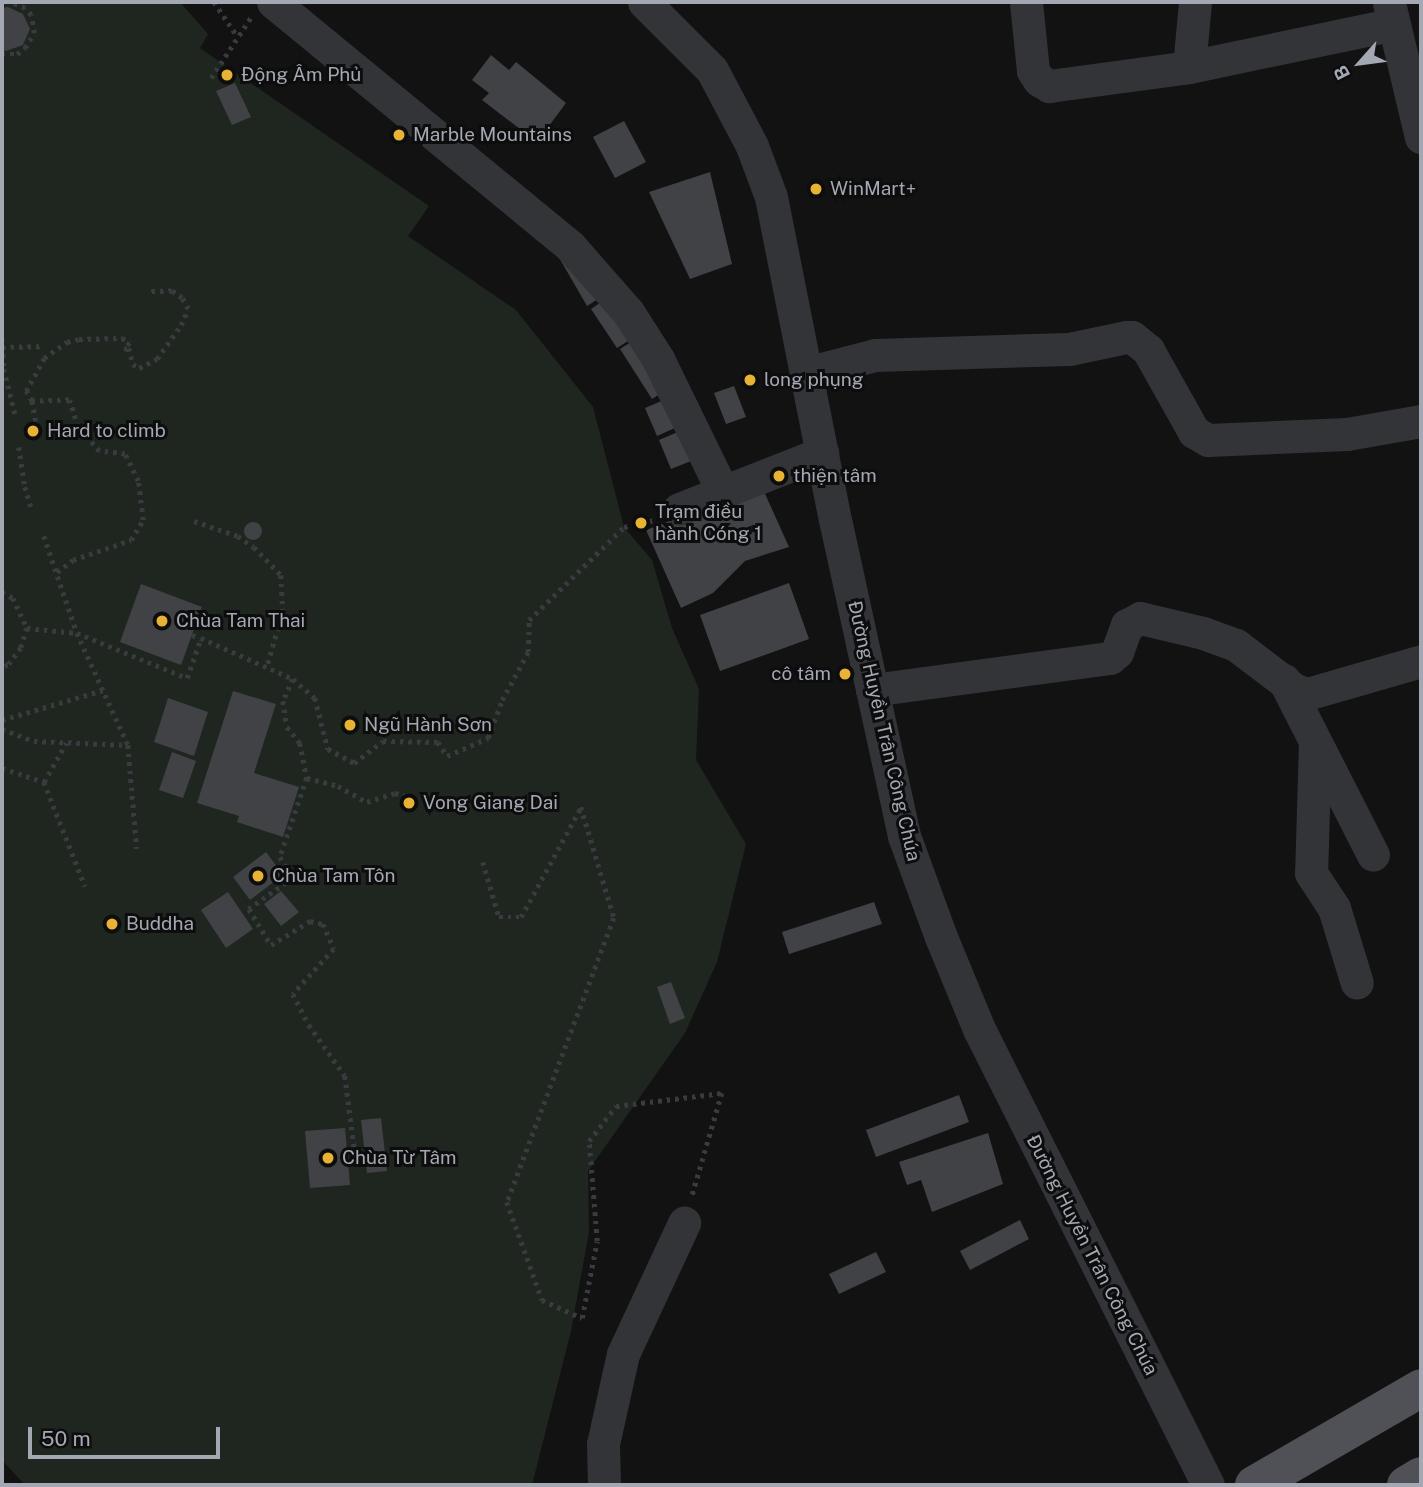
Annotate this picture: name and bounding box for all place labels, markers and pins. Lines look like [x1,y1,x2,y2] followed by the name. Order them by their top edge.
[241,64,361,86] place label: Động Âm Phủ
[219,67,235,83] marker: Động Âm Phủ
[413,124,572,146] place label: Marble Mountains
[391,127,407,143] marker: Marble Mountains
[830,178,916,200] place label: WinMart+
[808,181,824,197] marker: WinMart+
[764,369,864,391] place label: long phụng
[742,372,758,388] marker: long phụng
[47,420,166,442] place label: Hard to climb
[25,423,41,439] marker: Hard to climb
[793,465,877,487] place label: thiện tâm
[771,468,787,484] marker: thiện tâm
[655,501,762,545] place label: Trạm điều hành Cóng 1
[633,515,649,531] marker: Trạm điều hành Cóng 1
[176,610,305,632] place label: Chùa Tam Thai
[154,613,170,629] marker: Chùa Tam Thai
[771,663,831,685] place label: cô tâm
[837,666,853,682] marker: cô tâm
[364,714,492,736] place label: Ngũ Hành Sơn
[342,717,358,733] marker: Ngũ Hành Sơn
[423,792,558,814] place label: Vong Giang Dai
[401,795,417,811] marker: Vong Giang Dai
[272,865,396,887] place label: Chùa Tam Tôn
[250,868,266,884] marker: Chùa Tam Tôn
[126,913,194,935] place label: Buddha
[104,916,120,932] marker: Buddha
[342,1147,456,1169] place label: Chùa Từ Tâm
[320,1150,336,1166] marker: Chùa Từ Tâm

